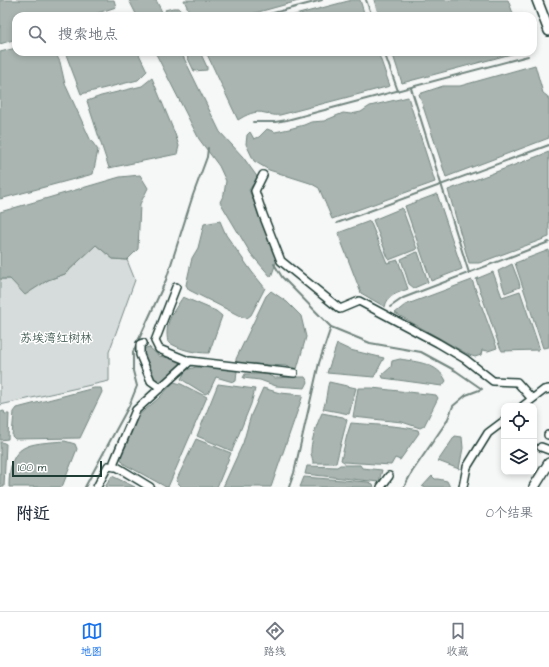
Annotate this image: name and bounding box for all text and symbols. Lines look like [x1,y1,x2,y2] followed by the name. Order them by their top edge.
[12,12,537,56] search box
[26,23,48,45] icon: search
[58,24,118,45] text: 搜索地点
[20,330,92,347] park label: 苏埃湾红树林
[501,403,537,475] map controls
[501,403,537,439] button: locate
[501,439,537,475] button: layers
[12,459,102,478] scale bar
[18,460,46,475] text: 100 m
[16,502,50,526] text: 附近
[486,504,533,522] text: 0个结果
[81,620,103,659] tab: 地图
[264,620,286,659] tab: 路线
[447,620,469,659] tab: 收藏

